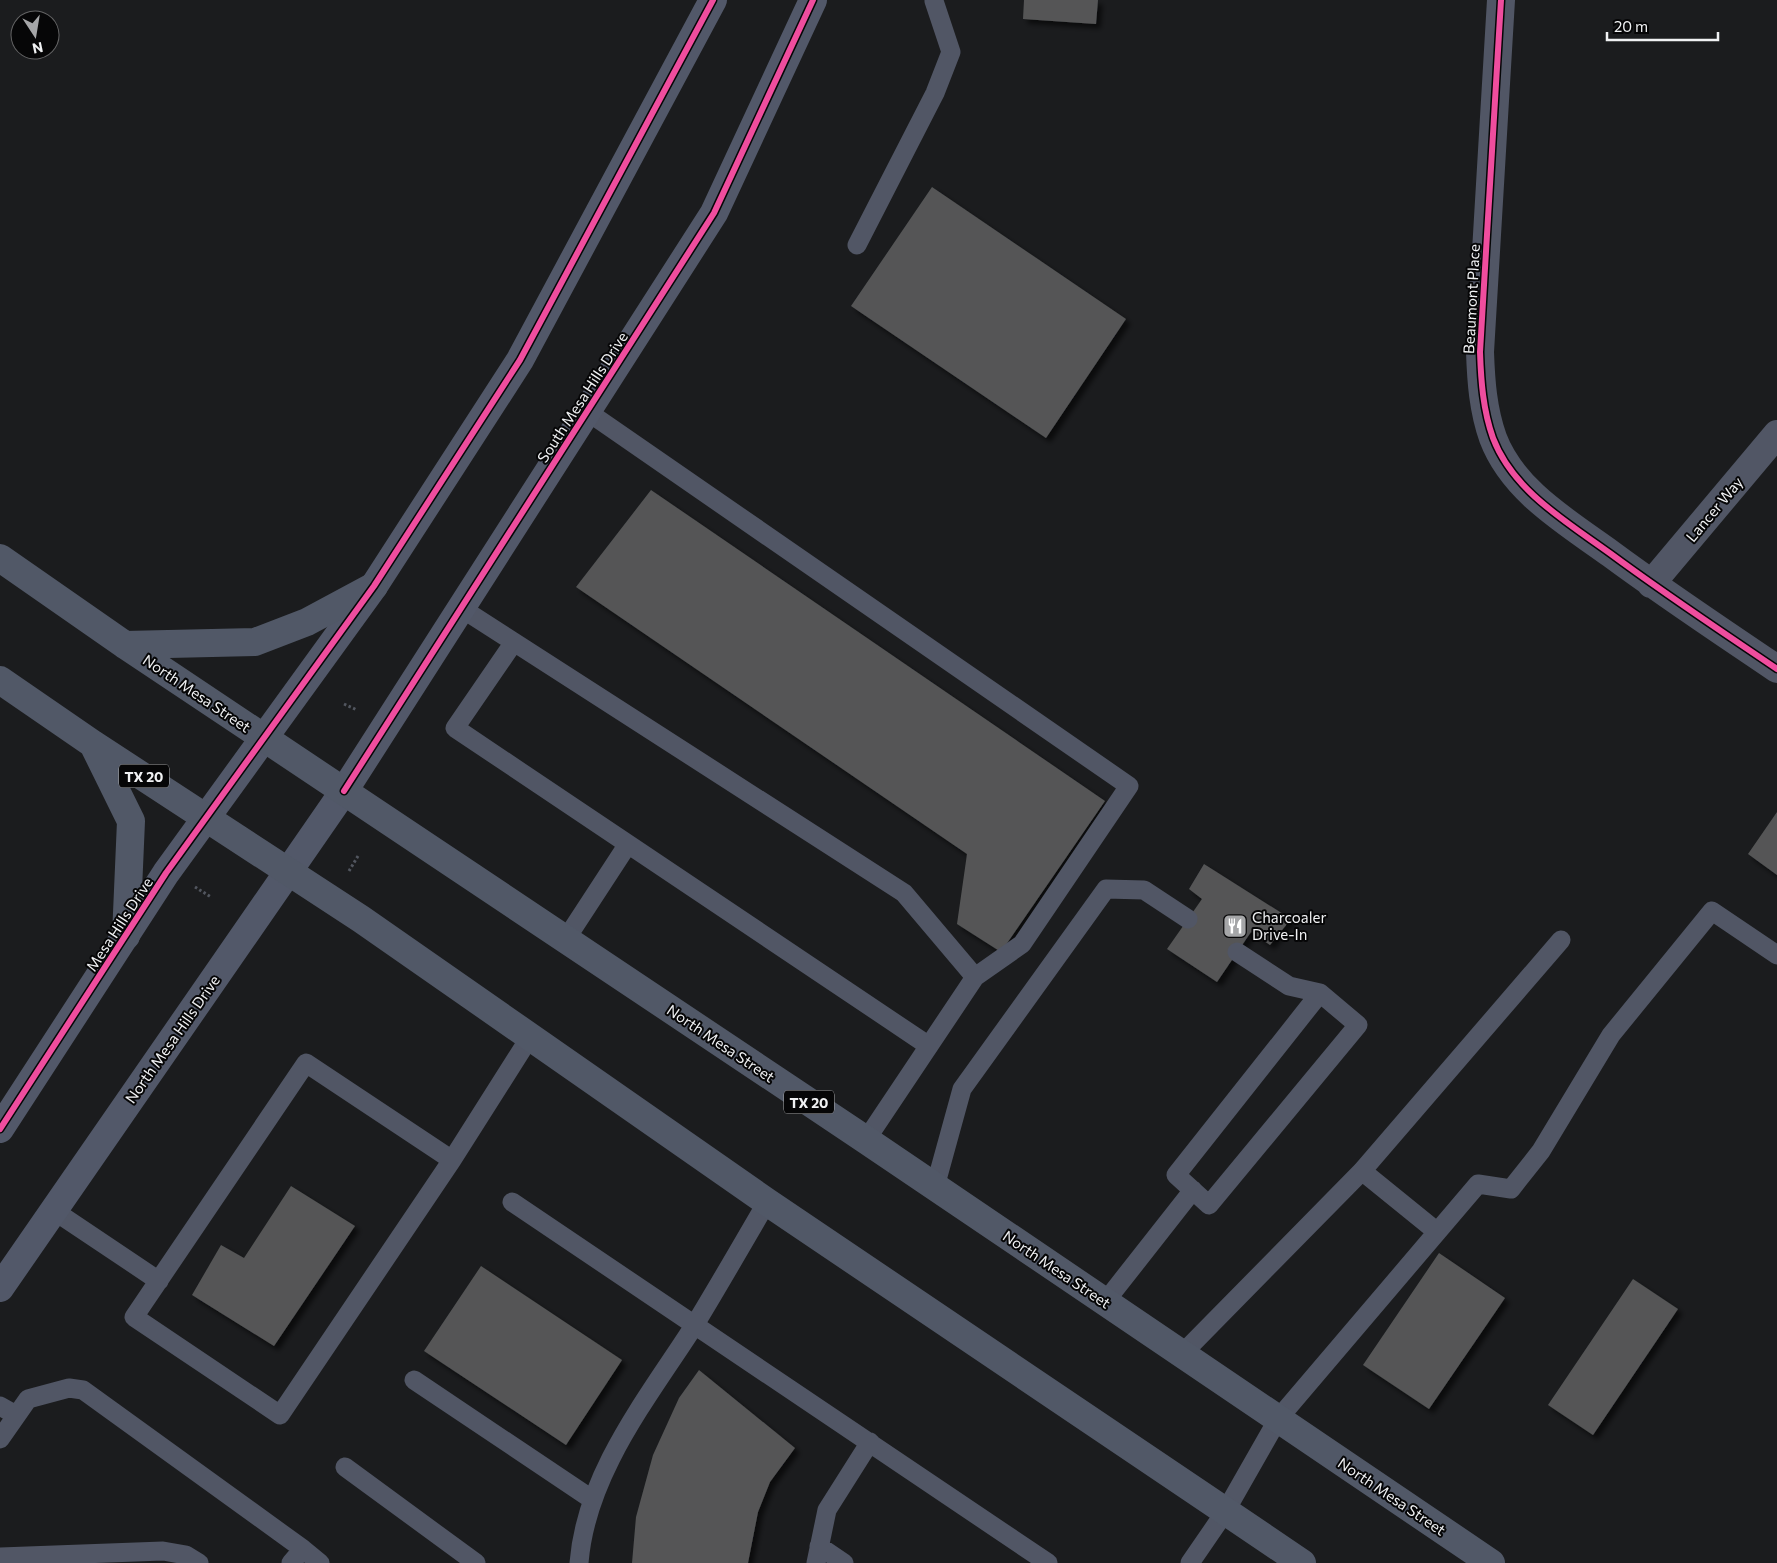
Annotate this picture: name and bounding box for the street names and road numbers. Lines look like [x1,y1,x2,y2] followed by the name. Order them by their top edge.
[1459,244,1483,354] street label: Beaumont Place
[533,328,631,466] street label: South Mesa Hills Drive
[1682,473,1746,545] street label: Lancer Way
[140,650,254,736] street label: North Mesa Street
[119,764,169,788] road number: TX 20
[82,874,156,974] street label: Mesa Hills Drive
[121,971,223,1107] street label: North Mesa Hills Drive
[664,1000,778,1086] street label: North Mesa Street
[784,1090,834,1114] road number: TX 20
[1000,1226,1114,1312] street label: North Mesa Street
[1335,1453,1449,1539] street label: North Mesa Street

